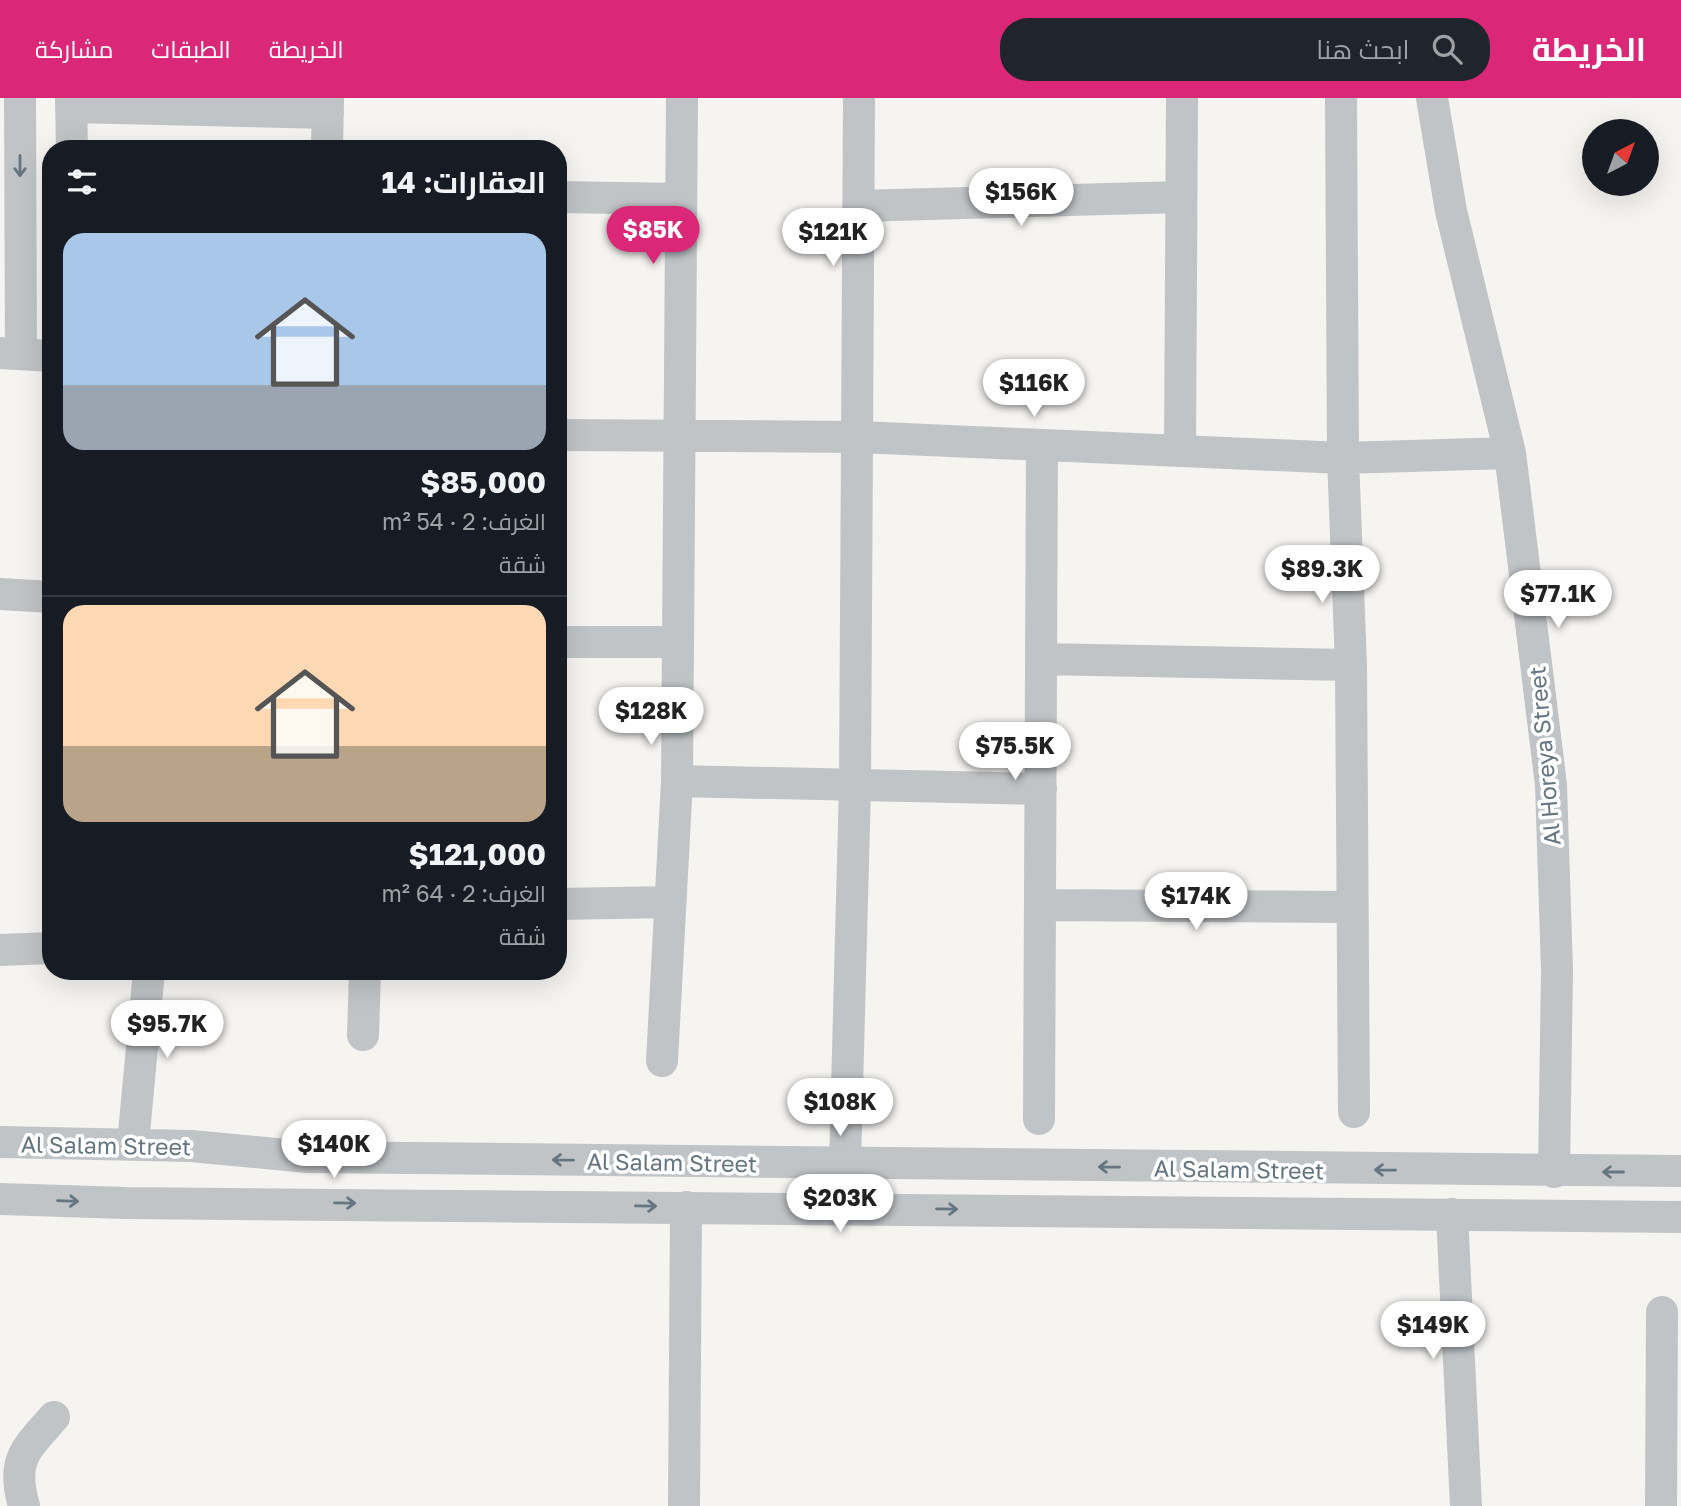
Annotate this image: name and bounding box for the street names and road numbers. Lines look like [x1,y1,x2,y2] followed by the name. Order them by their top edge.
[1522,665,1566,847] street label: Al Horeya Street
[21,1130,191,1160] street label: Al Salam Street
[587,1147,757,1177] street label: Al Salam Street
[1154,1154,1324,1184] street label: Al Salam Street

